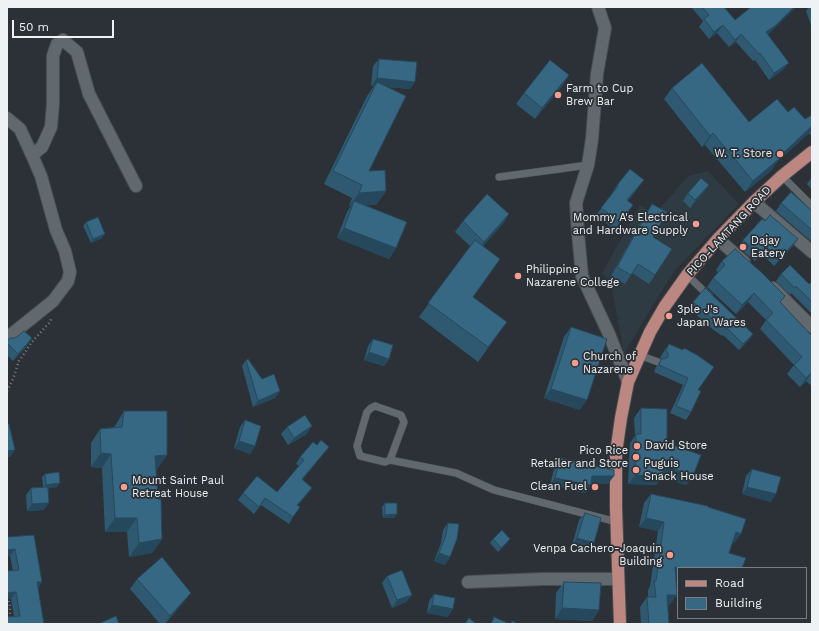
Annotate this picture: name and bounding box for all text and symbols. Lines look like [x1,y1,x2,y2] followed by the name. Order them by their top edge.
[14,12,116,38] scale bar
[19,20,49,34] text: 50 m
[566,82,633,108] place label: Farm to Cup Brew Bar
[553,90,563,100] marker: Farm to Cup Brew Bar
[714,147,772,161] place label: W. T. Store
[775,149,785,159] marker: W. T. Store
[684,183,774,279] street label: PICO-LAMTANG ROAD
[573,211,688,237] place label: Mommy A's Electrical and Hardware Supply
[691,219,701,229] marker: Mommy A's Electrical and Hardware Supply
[751,234,785,260] place label: Dajay Eatery
[738,242,748,252] marker: Dajay Eatery
[526,263,619,289] place label: Philippine Nazarene College
[513,271,523,281] marker: Philippine Nazarene College
[677,303,746,329] place label: 3ple J's Japan Wares
[664,311,674,321] marker: 3ple J's Japan Wares
[583,350,636,376] place label: Church of Nazarene
[570,358,580,368] marker: Church of Nazarene
[645,439,707,453] place label: David Store
[632,441,642,451] marker: David Store
[530,444,628,470] place label: Pico Rice Retailer and Store
[631,452,641,462] marker: Pico Rice Retailer and Store
[644,457,714,483] place label: Puguis Snack House
[631,465,641,475] marker: Puguis Snack House
[132,474,224,500] place label: Mount Saint Paul Retreat House
[530,480,587,494] place label: Clean Fuel
[119,482,129,492] marker: Mount Saint Paul Retreat House
[590,482,600,492] marker: Clean Fuel
[533,542,662,568] place label: Venpa Cachero-Joaquin Building
[665,550,675,560] marker: Venpa Cachero-Joaquin Building
[677,567,807,619] legend
[715,576,744,590] text: Road
[715,596,762,610] text: Building

